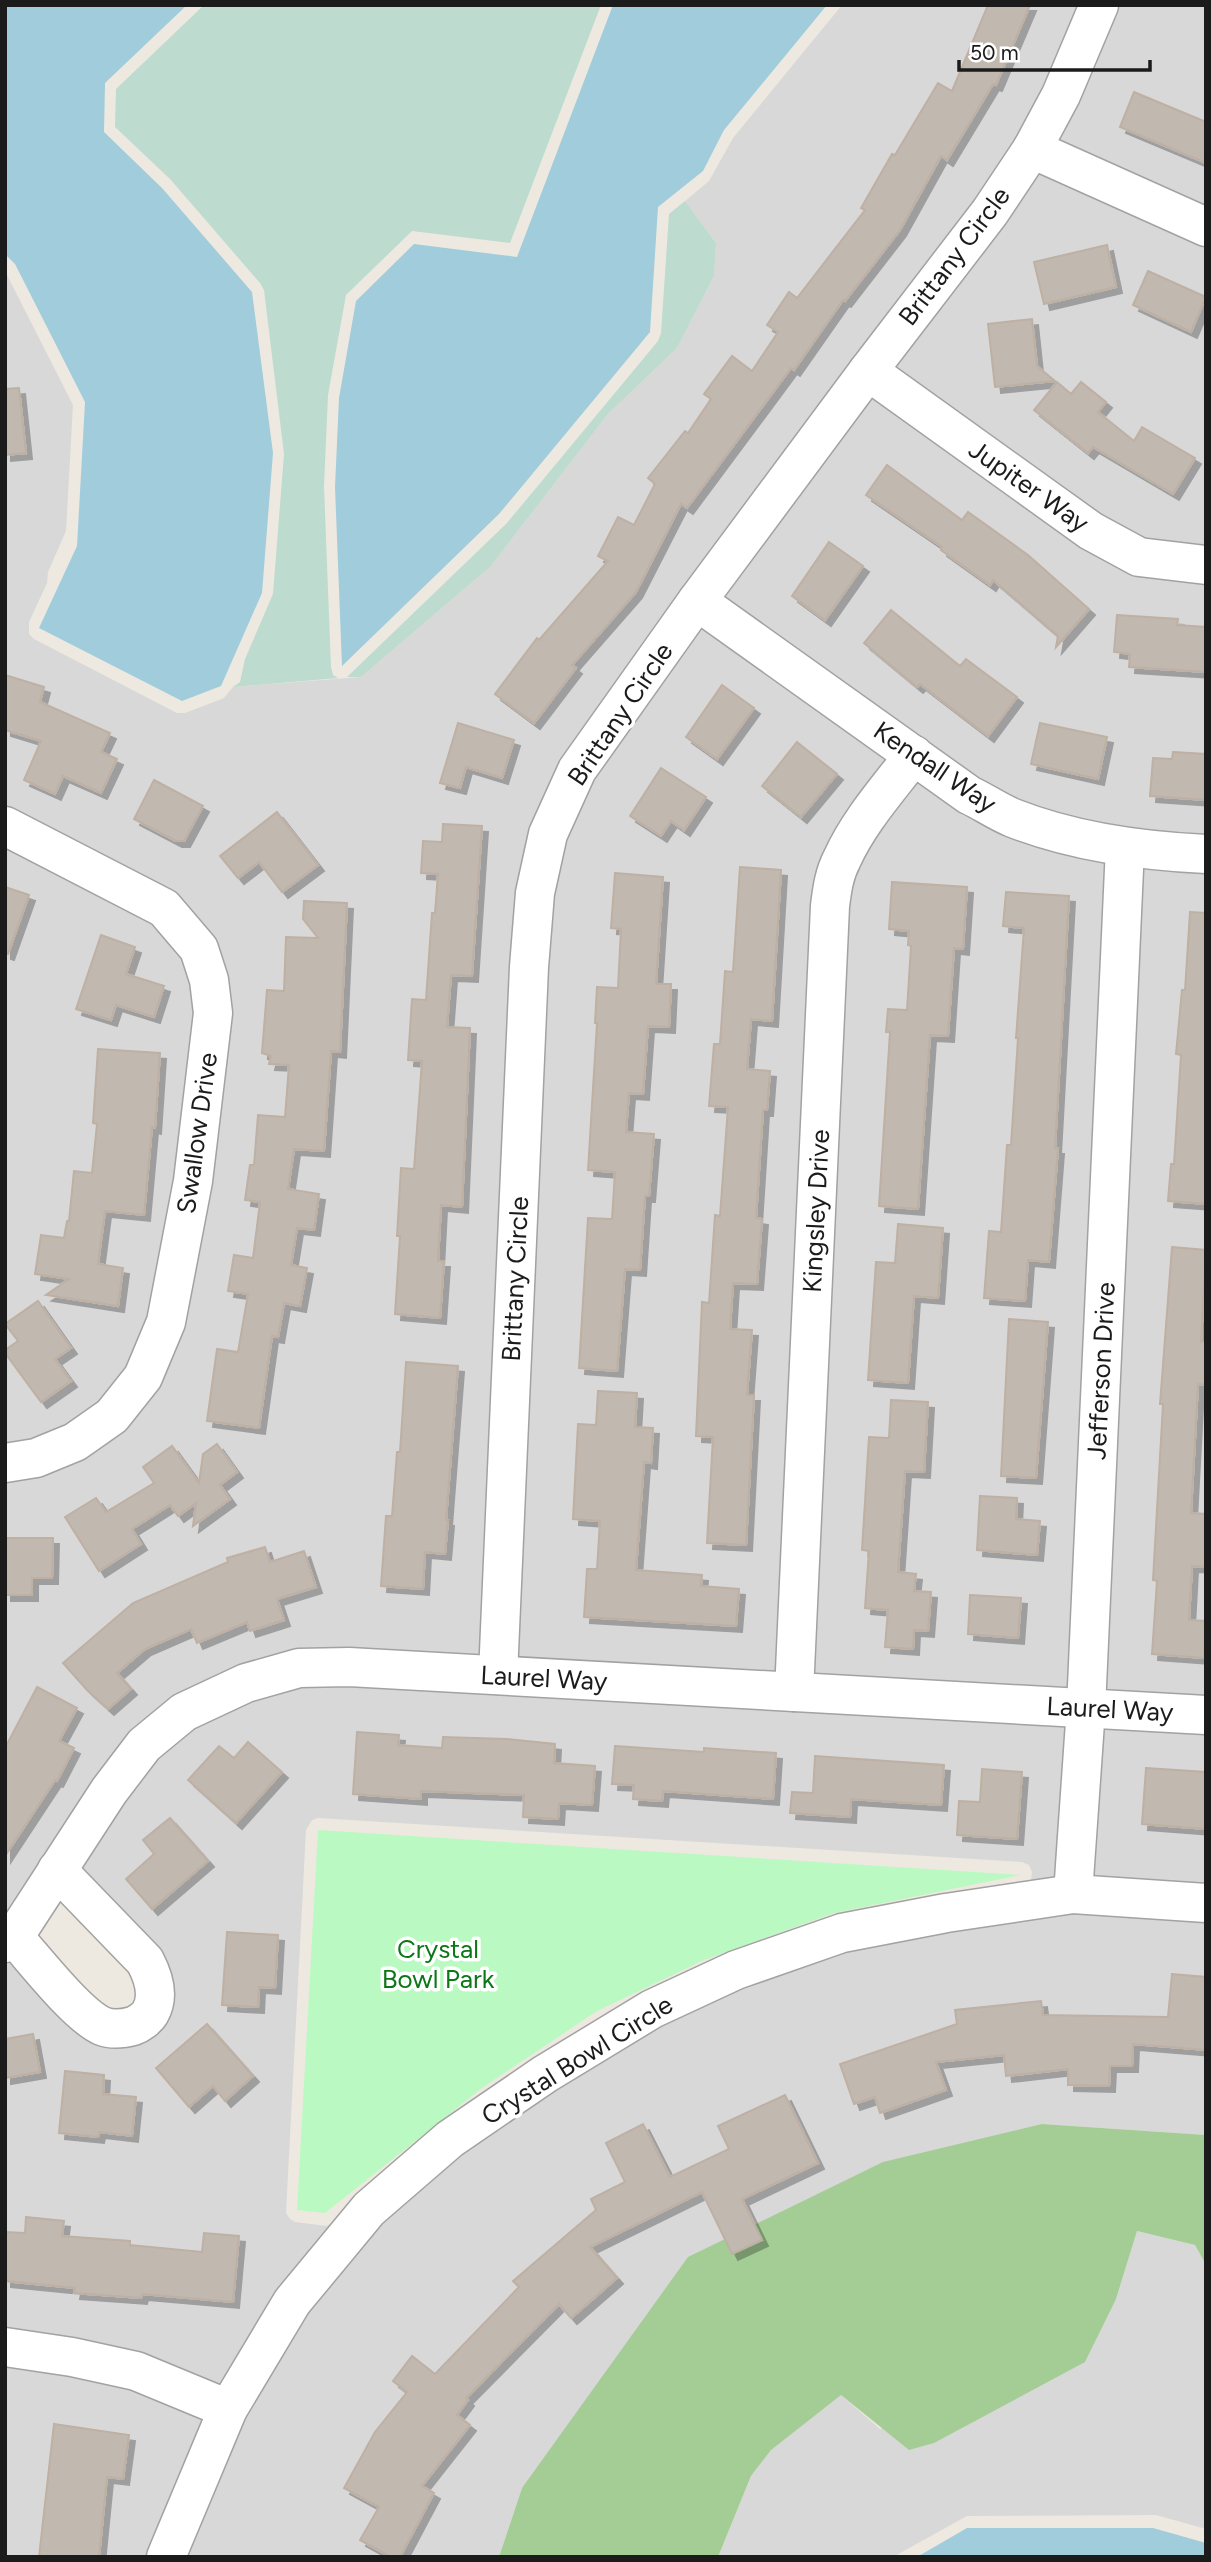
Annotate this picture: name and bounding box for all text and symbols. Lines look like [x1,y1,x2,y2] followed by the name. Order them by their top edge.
[959,28,1150,72] scale bar
[970,40,1019,65] text: 50 m
[891,180,1017,332] street label: Brittany Circle
[963,433,1095,539] street label: Jupiter Way
[560,636,680,792] street label: Brittany Circle
[867,714,1003,820] street label: Kendall Way
[170,1050,224,1216] street label: Swallow Drive
[796,1128,836,1294] street label: Kingsley Drive
[495,1196,535,1362] street label: Brittany Circle
[1080,1281,1122,1461] street label: Jefferson Drive
[480,1659,609,1697] street label: Laurel Way
[1046,1690,1175,1728] street label: Laurel Way
[382,1933,495,1995] park label: Crystal Bowl Park
[476,1988,678,2132] street label: Crystal Bowl Circle

